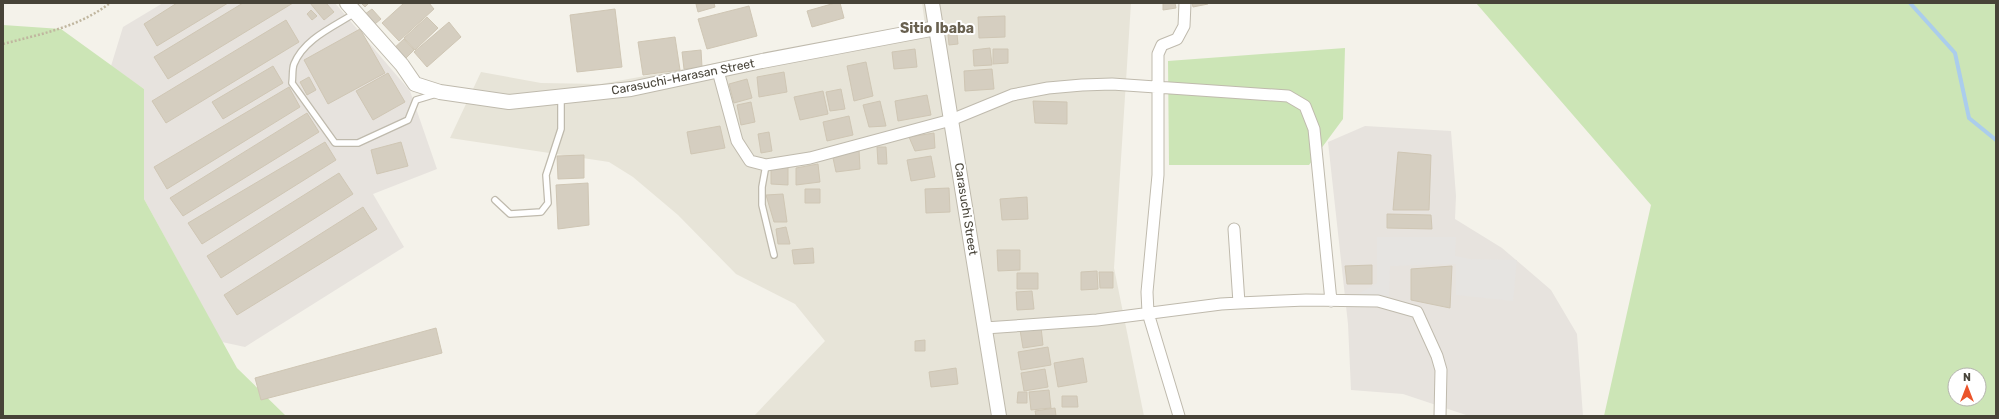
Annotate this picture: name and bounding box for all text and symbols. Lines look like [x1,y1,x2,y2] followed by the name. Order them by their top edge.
[900,20,974,37] district label: Sitio Ibaba
[610,56,756,98] street label: Carasuchi-Harasan Street
[952,162,980,257] street label: Carasuchi Street
[1947,367,1987,407] north arrow
[1963,371,1971,384] text: N

